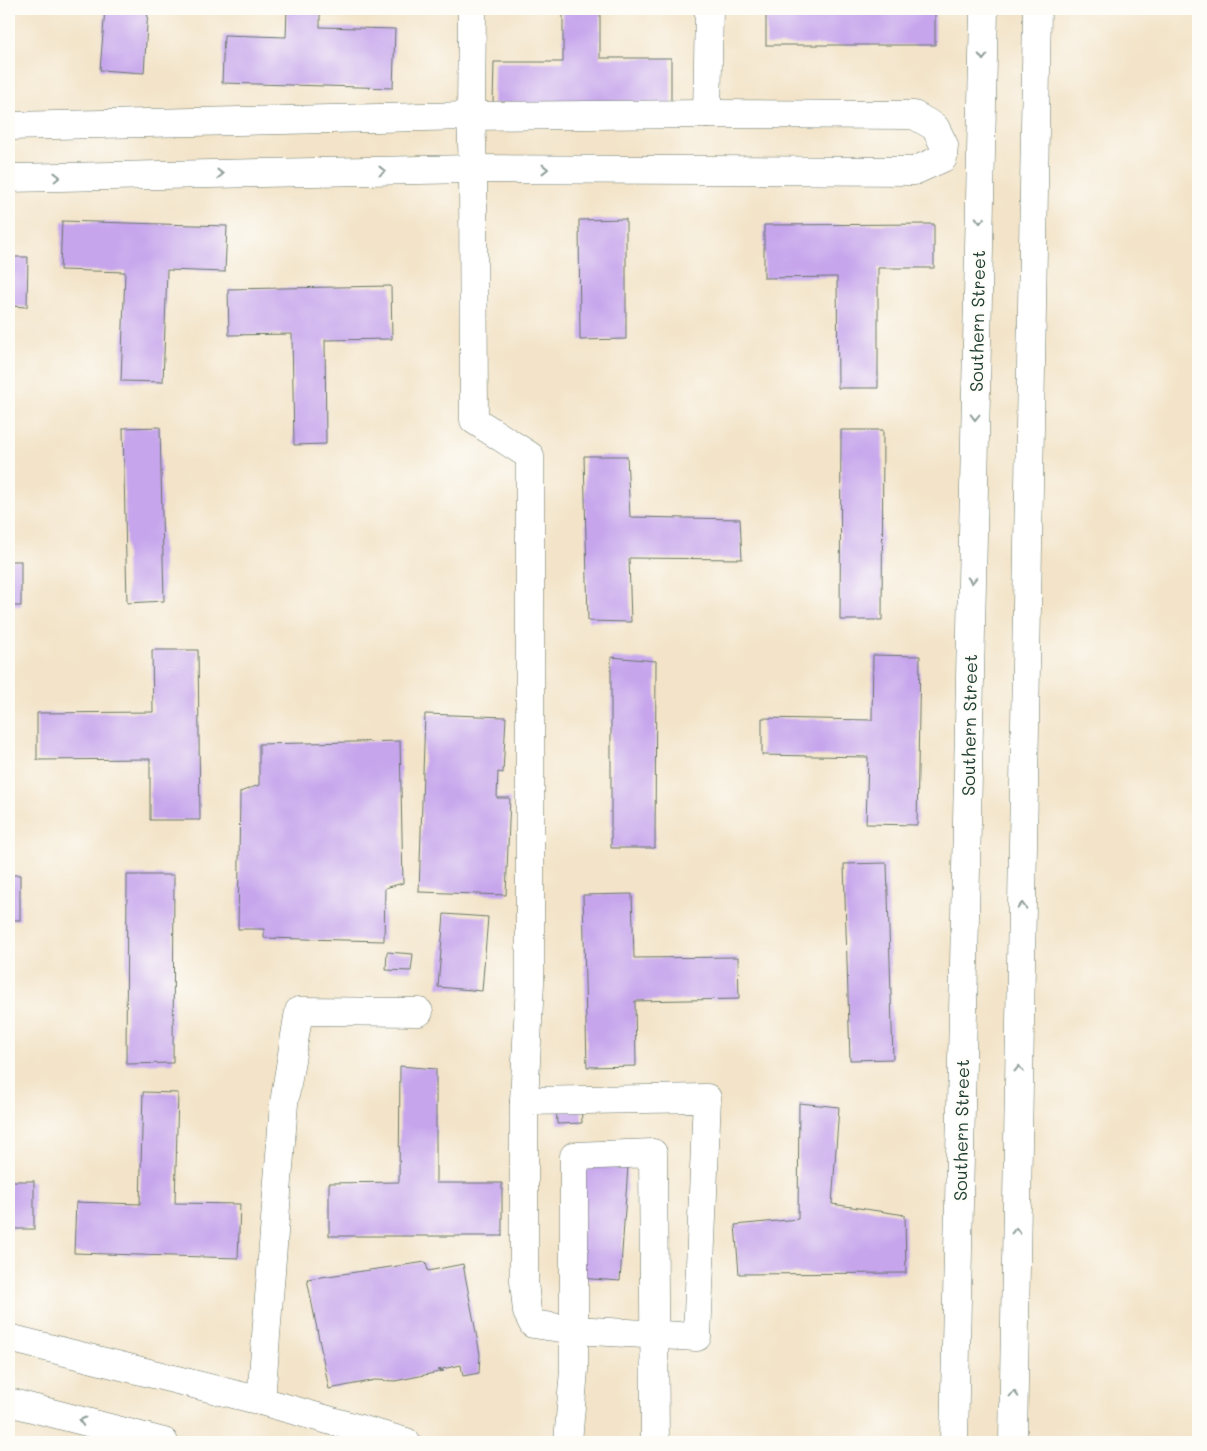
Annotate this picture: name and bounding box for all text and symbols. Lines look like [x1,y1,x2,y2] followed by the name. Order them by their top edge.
[978,54,988,62] one-way arrow
[542,164,549,174] one-way arrow
[379,166,387,176] one-way arrow
[216,169,224,179] one-way arrow
[54,172,62,182] one-way arrow
[974,216,985,224] one-way arrow
[964,250,990,392] street label: Southern Street
[970,414,981,422] one-way arrow
[967,576,977,584] one-way arrow
[956,654,982,796] street label: Southern Street
[1017,902,1027,910] one-way arrow
[948,1059,974,1201] street label: Southern Street
[1014,1064,1024,1072] one-way arrow
[1011,1227,1021,1234] one-way arrow
[1008,1389,1019,1397] one-way arrow
[78,1416,87,1427] one-way arrow

